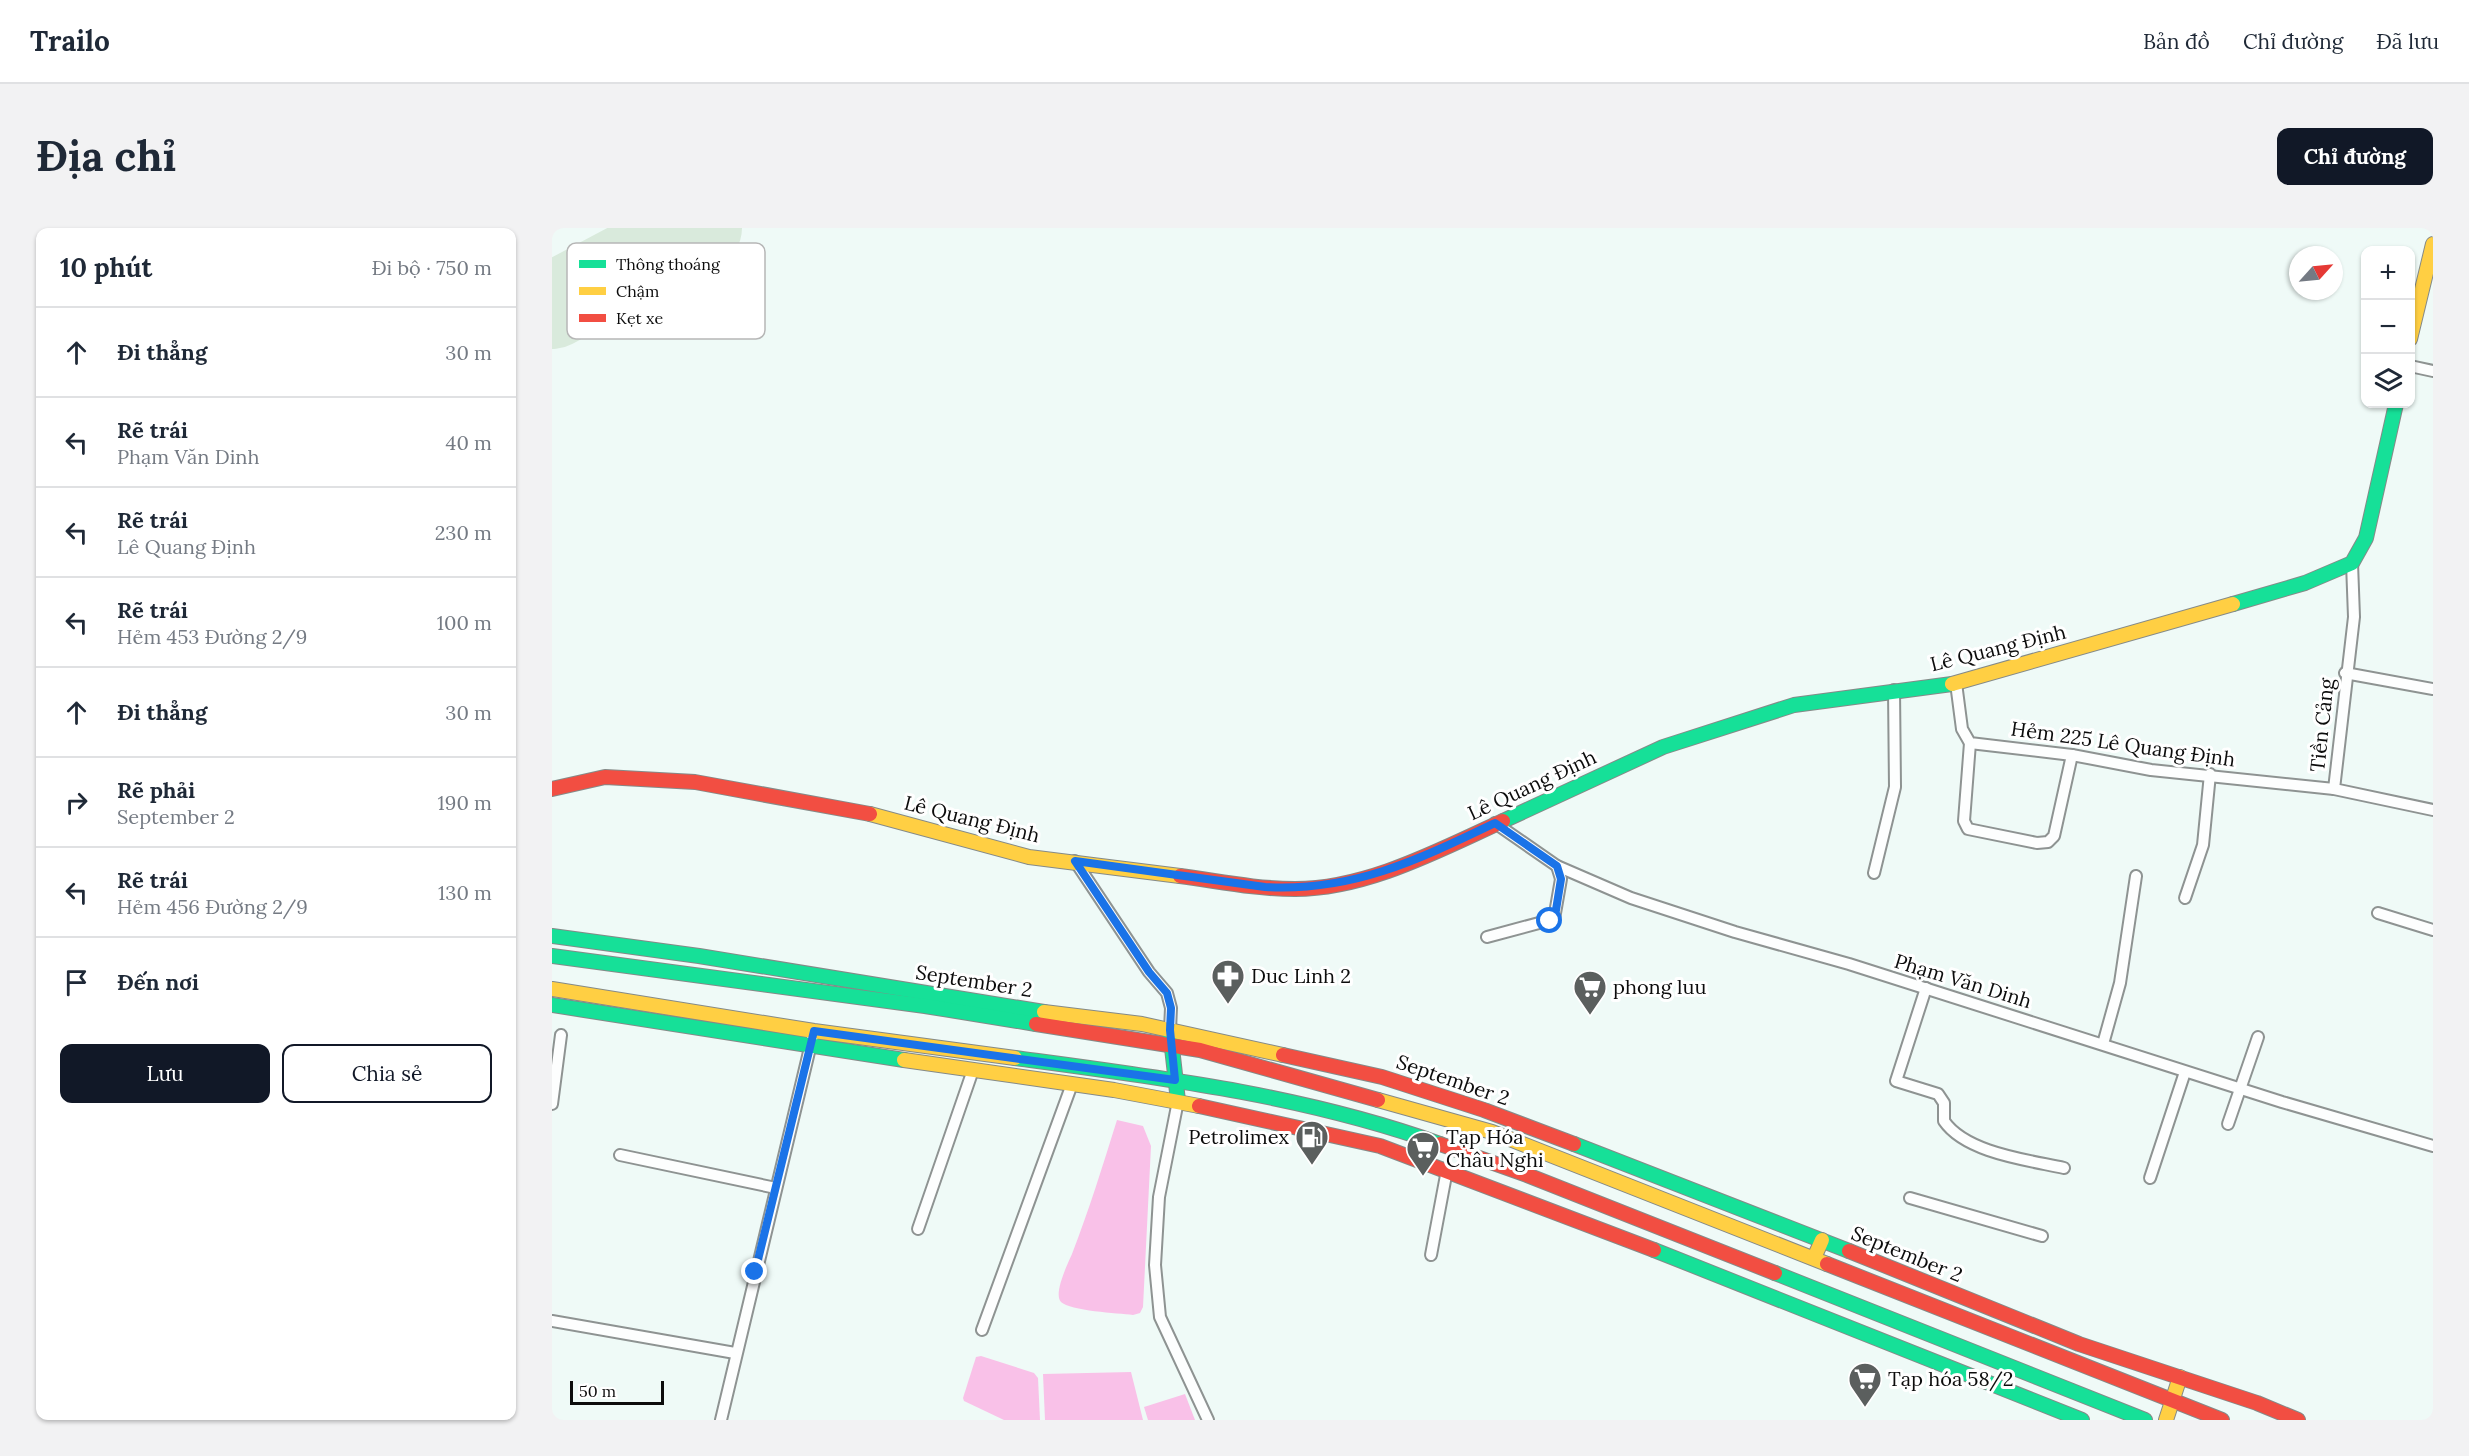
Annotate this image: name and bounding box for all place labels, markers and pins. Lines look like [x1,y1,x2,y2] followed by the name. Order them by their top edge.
[1210,958,1246,1005] pharmacy icon: Duc Linh 2
[1251,963,1351,988] place label: Duc Linh 2
[1572,969,1608,1016] supermarket icon: phong luu
[1613,974,1706,999] place label: phong luu
[1294,1119,1330,1166] fuel station icon: Petrolimex
[1188,1124,1289,1149] place label: Petrolimex
[1446,1124,1544,1172] place label: Tạp Hóa Châu Nghi
[1405,1130,1441,1177] supermarket icon: Tạp Hóa Châu Nghi
[1847,1361,1883,1408] supermarket icon: Tạp hóa 58/2
[1888,1366,2014,1392] place label: Tạp hóa 58/2

